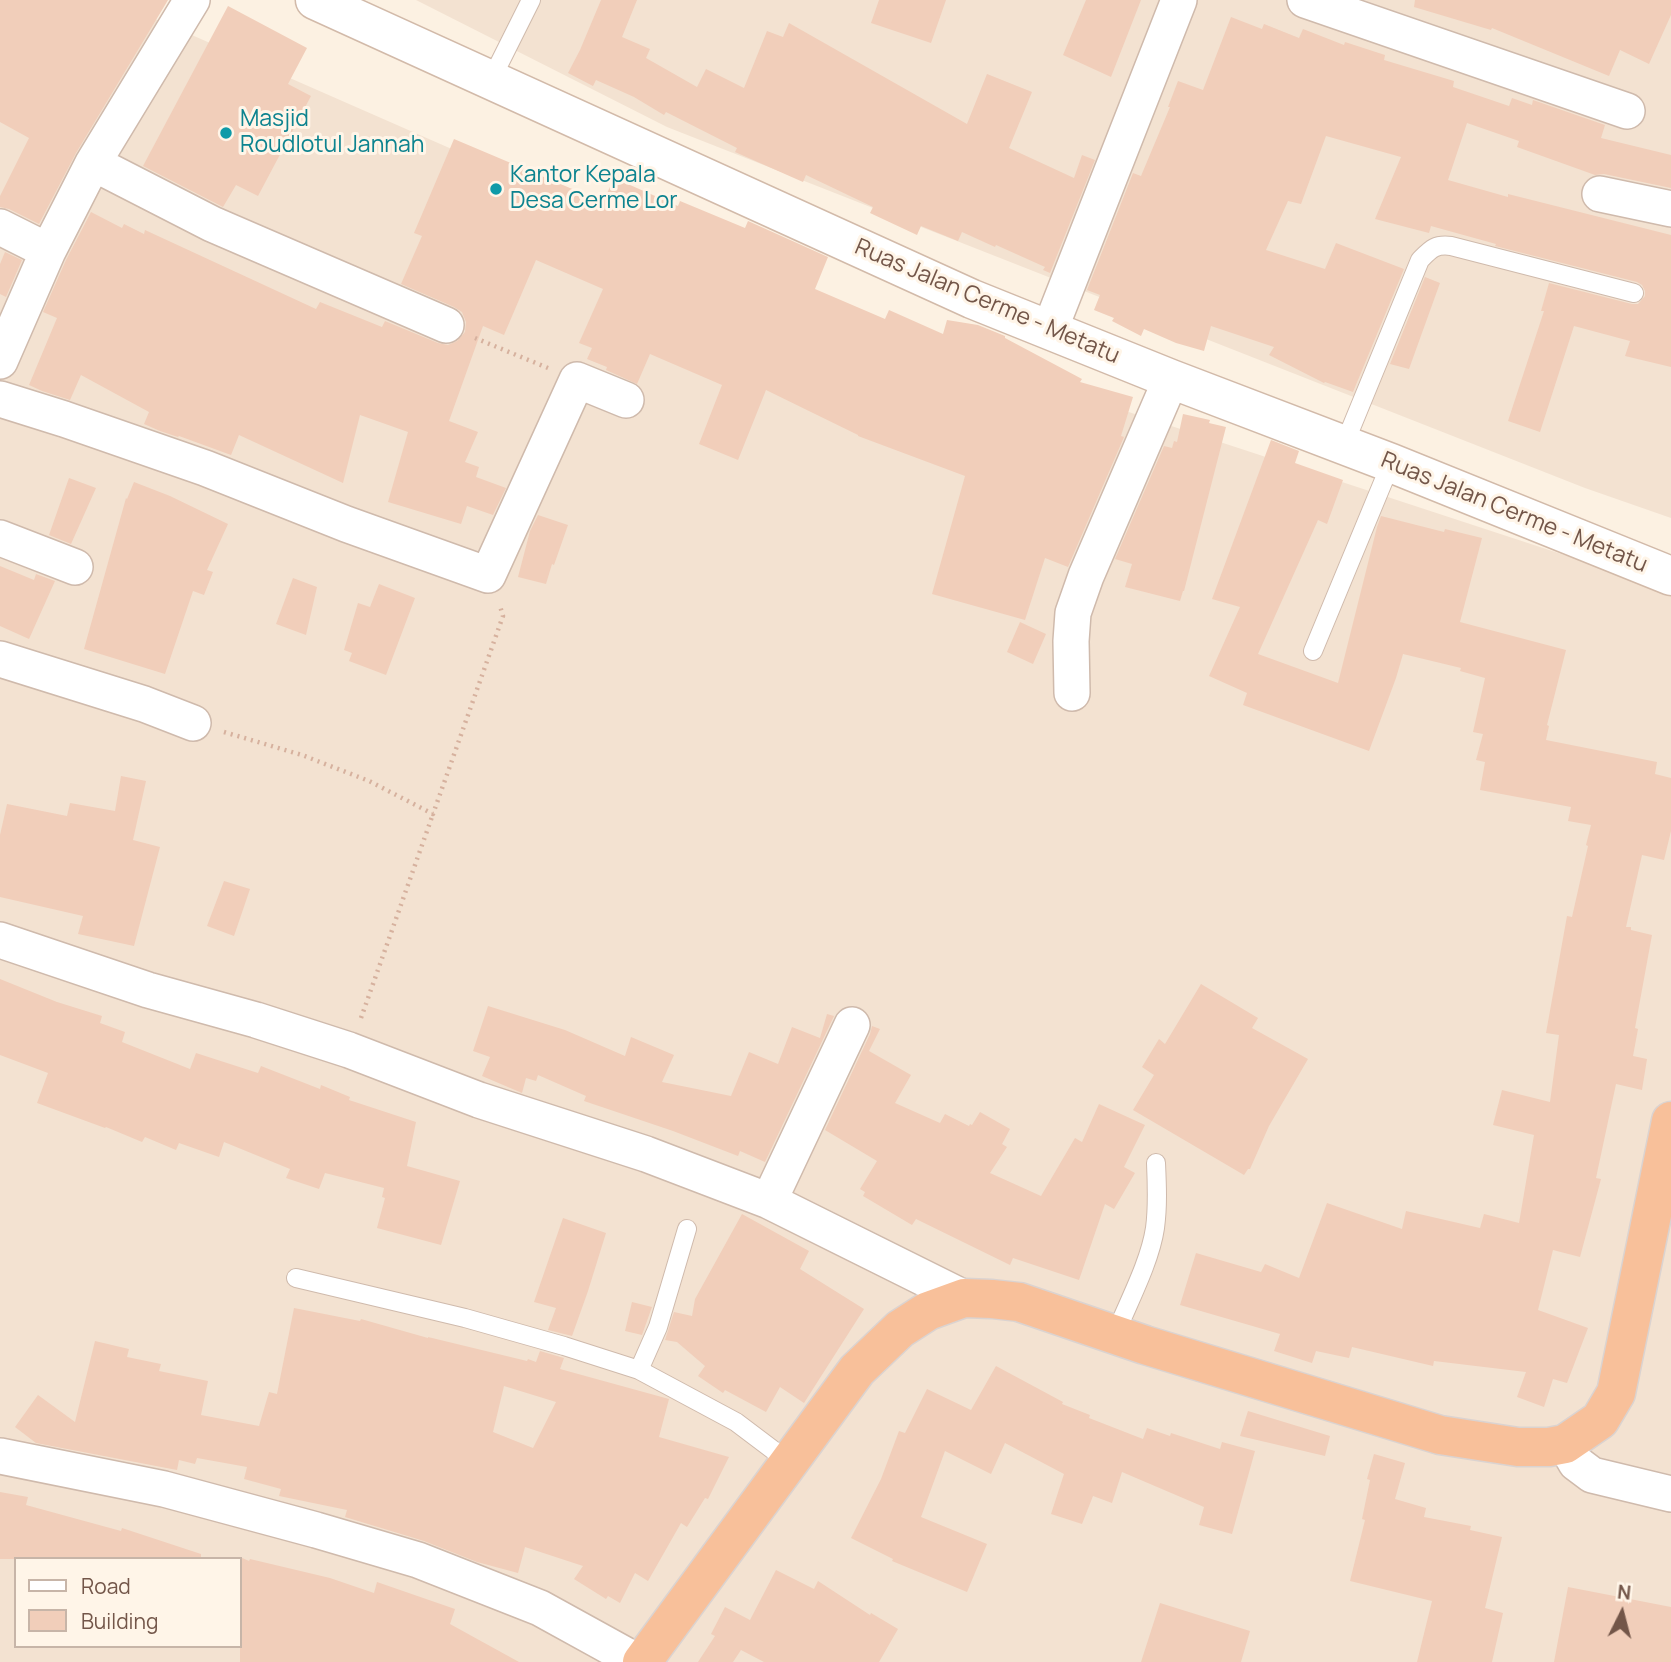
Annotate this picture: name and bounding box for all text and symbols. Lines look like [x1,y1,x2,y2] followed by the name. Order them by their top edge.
[240,106,424,160] place label: Masjid Roudlotul Jannah
[218,125,234,141] marker: Masjid Roudlotul Jannah
[510,162,678,216] place label: Kantor Kepala Desa Cerme Lor
[488,181,504,197] marker: Kantor Kepala Desa Cerme Lor
[850,234,1124,370] street label: Ruas Jalan Cerme - Metatu
[1377,447,1651,579] street label: Ruas Jalan Cerme - Metatu
[14,1557,242,1648] legend
[81,1572,131,1600] text: Road
[1587,1578,1657,1648] north arrow
[1616,1578,1632,1606] text: N
[81,1607,158,1635] text: Building

